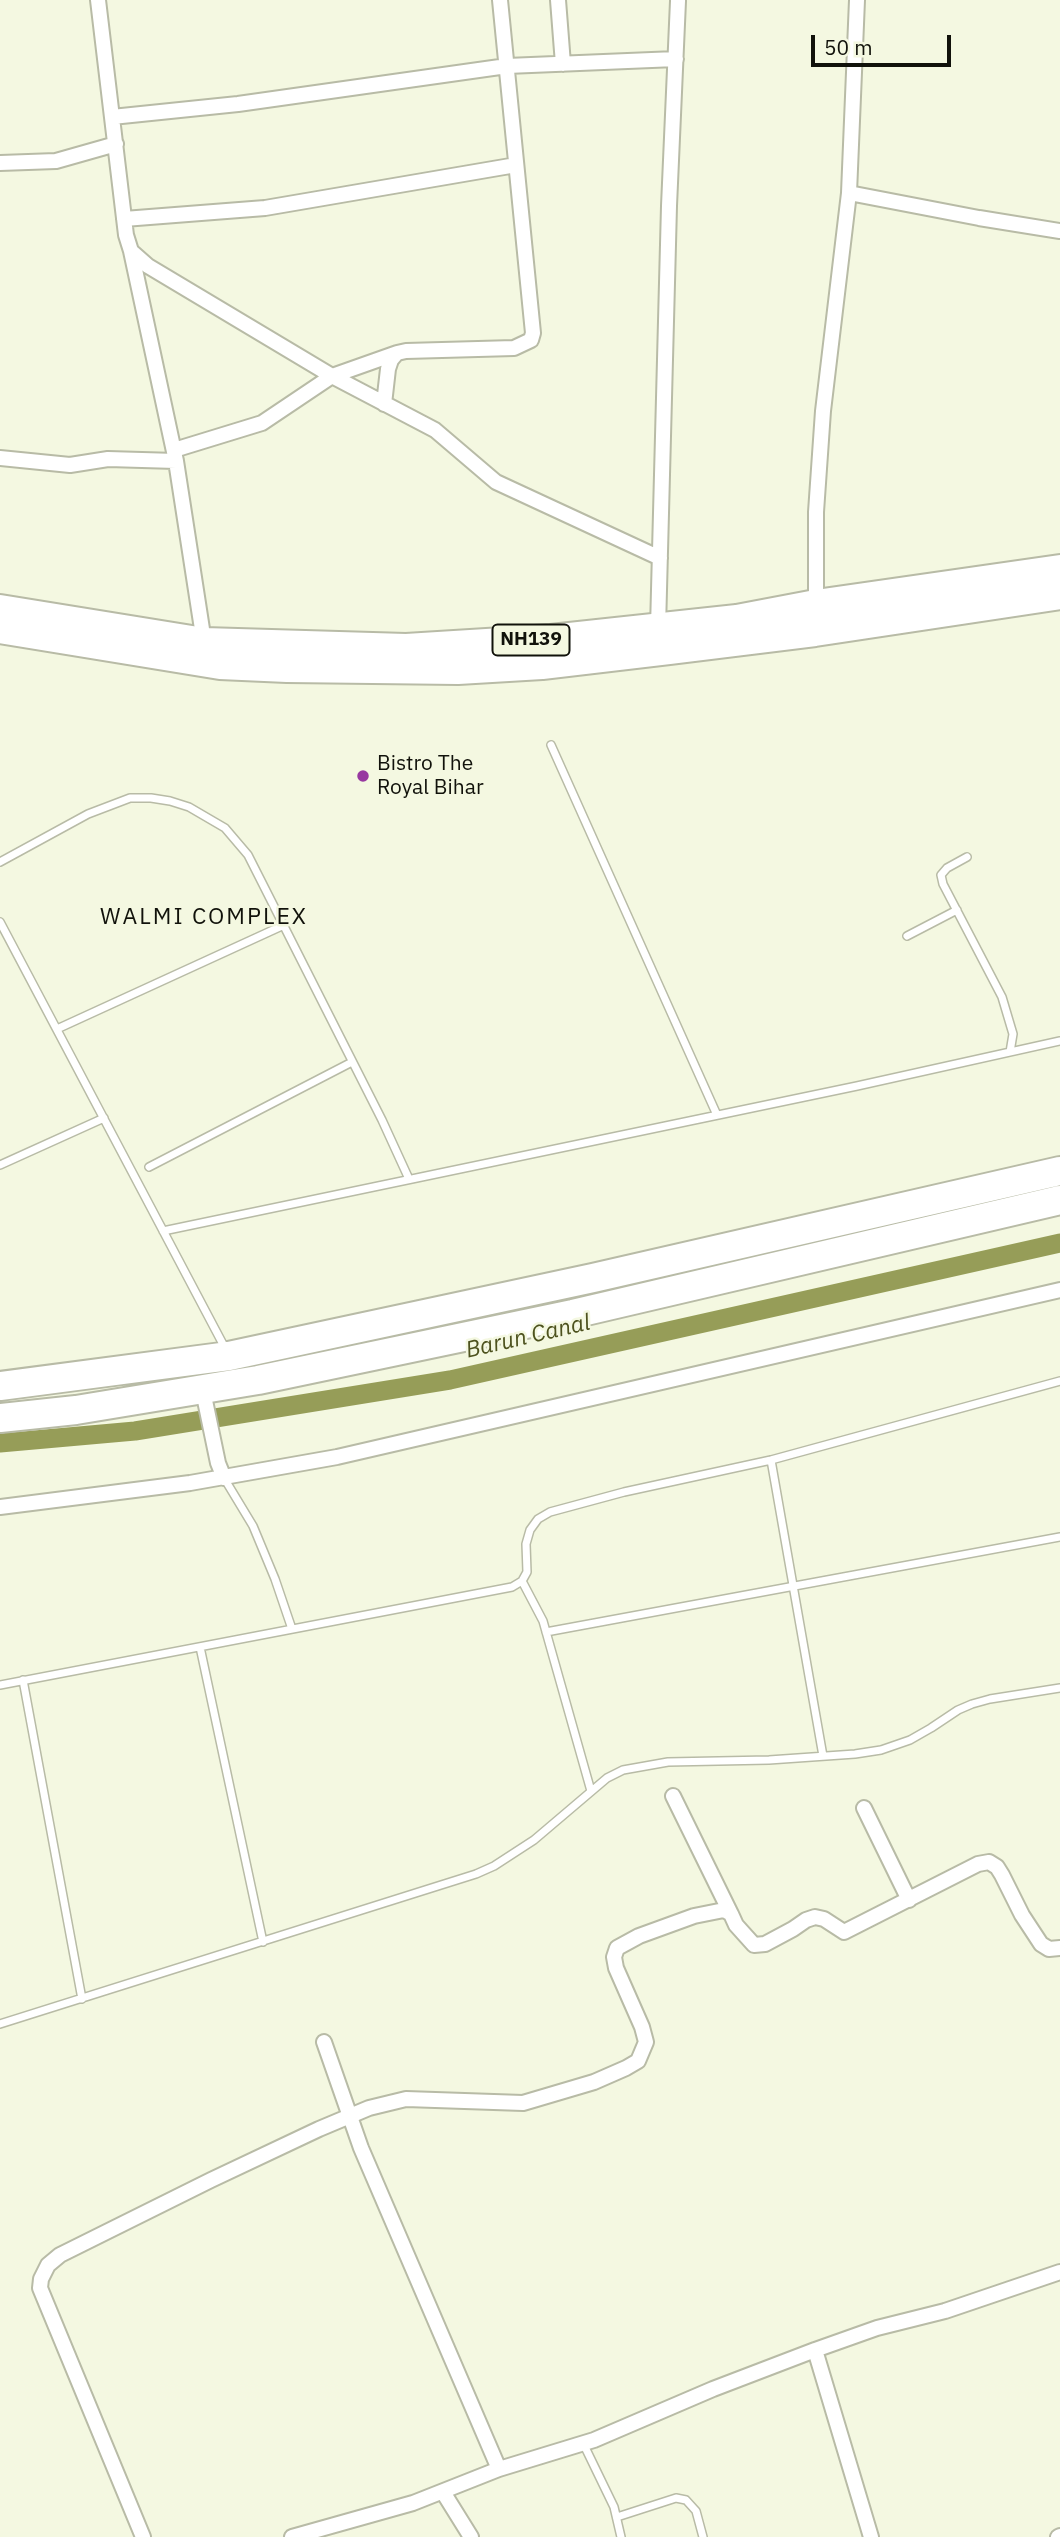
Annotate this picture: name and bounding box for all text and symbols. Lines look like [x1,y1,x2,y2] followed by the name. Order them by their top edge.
[815,21,955,65] scale bar
[824,33,873,61] text: 50 m
[492,624,570,656] road number: NH139
[377,751,484,801] place label: Bistro The Royal Bihar
[355,768,371,784] marker: Bistro The Royal Bihar
[102,903,306,931] district label: WALMI COMPLEX
[463,1309,593,1365] water label: Barun Canal

